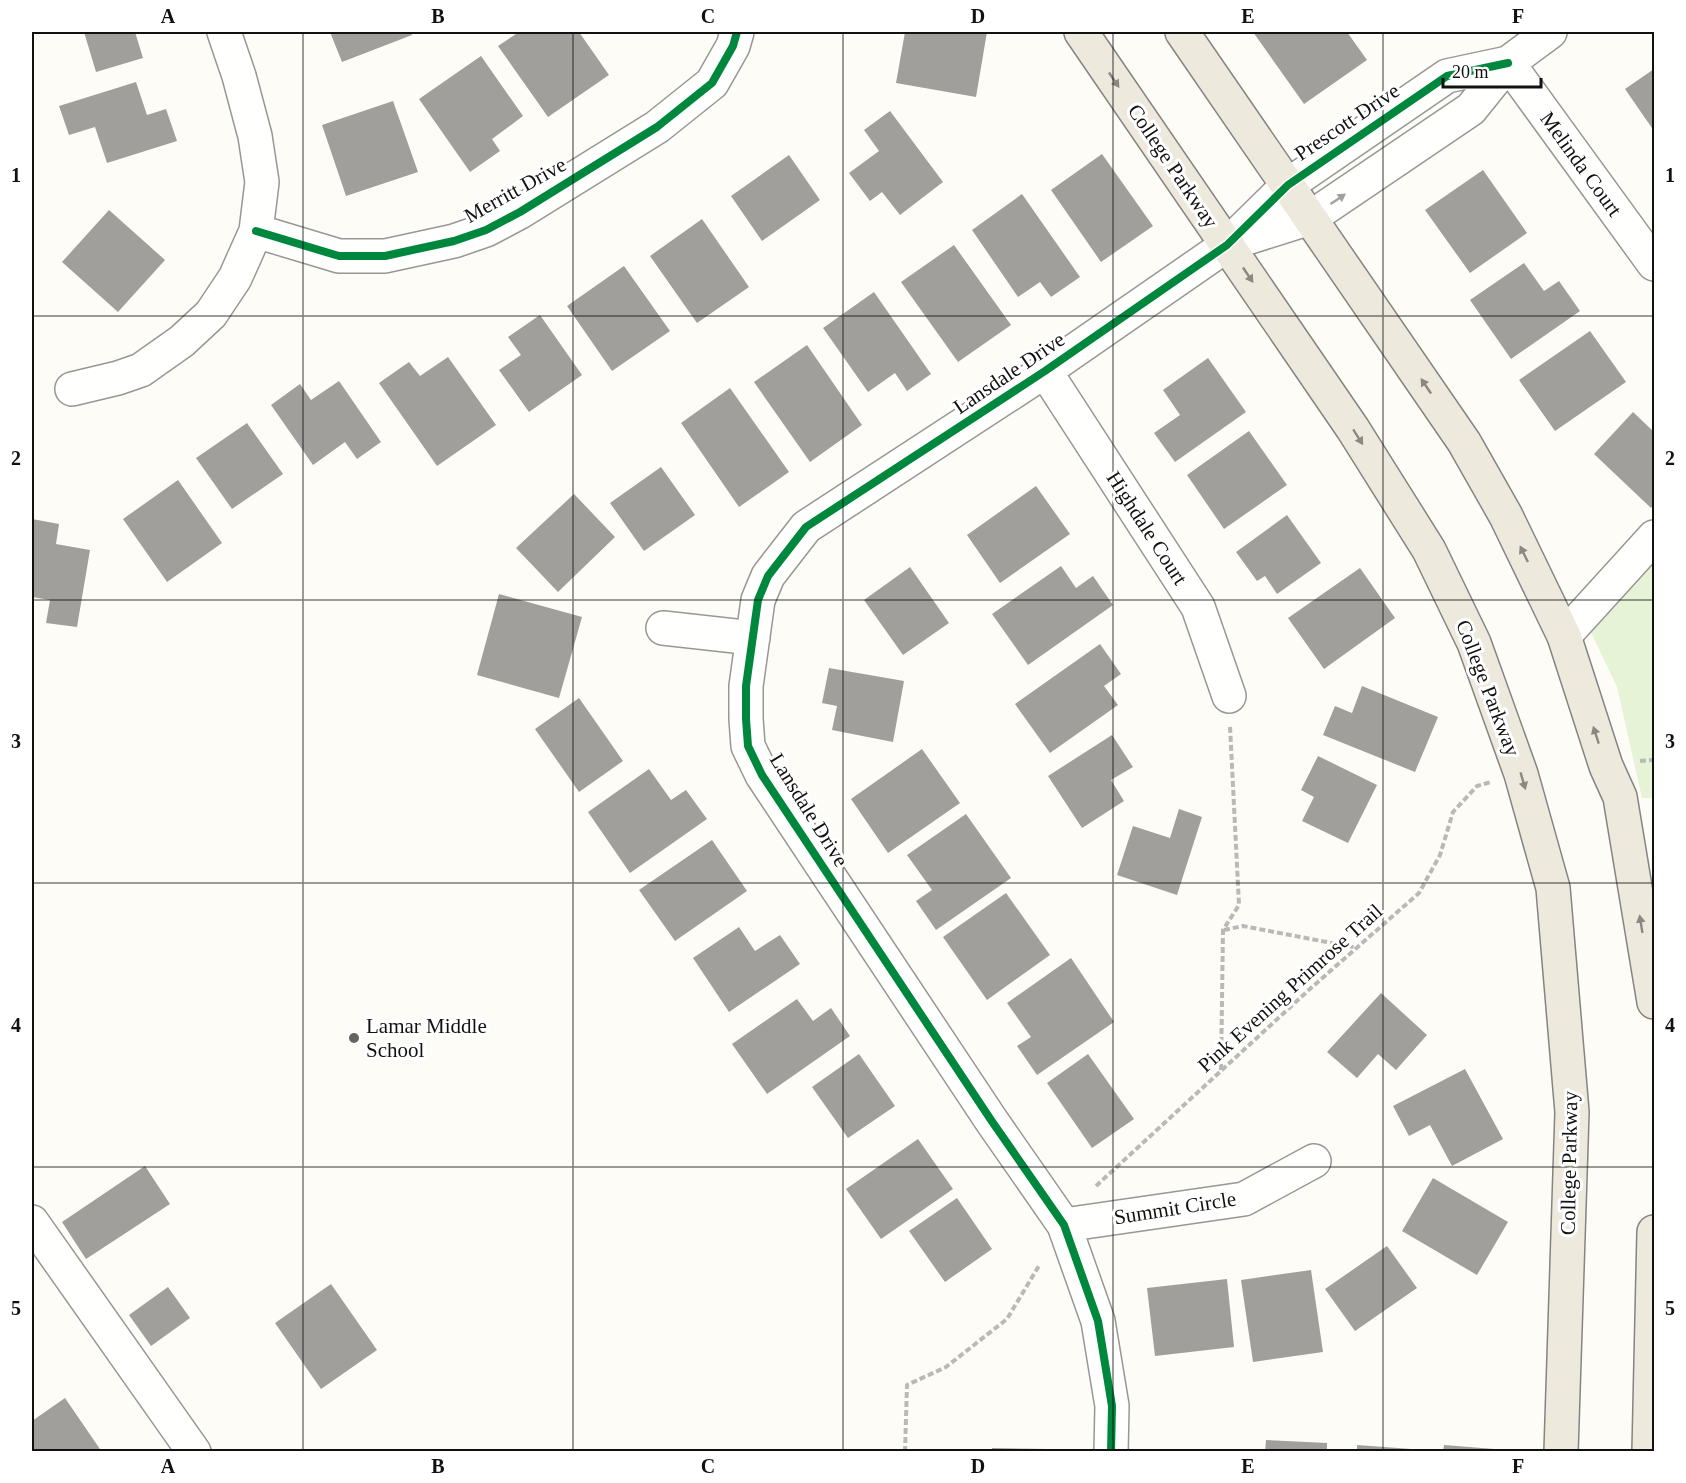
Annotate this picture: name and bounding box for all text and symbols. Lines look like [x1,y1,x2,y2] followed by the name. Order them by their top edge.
[161,5,176,27] text: A
[431,5,445,27] text: B
[701,5,715,27] text: C
[971,5,985,27] text: D
[1241,5,1255,27] text: E
[1512,5,1524,27] text: F
[1443,51,1540,89] scale bar
[1452,62,1489,82] text: 20 m
[1108,71,1120,87] one-way arrow
[1290,78,1404,166] street label: Prescott Drive
[1123,100,1224,233] street label: College Parkway
[1535,107,1627,221] street label: Melinda Court
[460,152,570,228] street label: Merritt Drive
[11,164,21,186] text: 1
[1665,164,1675,186] text: 1
[1330,193,1347,204] one-way arrow
[1242,267,1254,283] one-way arrow
[949,327,1069,419] street label: Lansdale Drive
[1420,379,1432,395] one-way arrow
[1352,429,1363,445] one-way arrow
[11,447,21,469] text: 2
[1665,447,1675,469] text: 2
[1102,467,1193,589] street label: Highdale Court
[1520,546,1529,563] one-way arrow
[1451,616,1525,760] street label: College Parkway
[1591,726,1600,744] one-way arrow
[11,730,21,752] text: 3
[1665,730,1675,752] text: 3
[765,749,853,871] street label: Lansdale Drive
[1519,772,1528,790] one-way arrow
[1193,899,1387,1077] street label: Pink Evening Primrose Trail
[1637,914,1646,933] one-way arrow
[11,1014,21,1036] text: 4
[366,1014,487,1062] place label: Lamar Middle School
[1665,1014,1675,1036] text: 4
[347,1031,361,1045] marker: Lamar Middle School
[1556,1090,1582,1235] street label: College Parkway
[1112,1187,1238,1229] street label: Summit Circle
[11,1297,21,1319] text: 5
[1665,1297,1675,1319] text: 5
[161,1455,176,1477] text: A
[431,1455,445,1477] text: B
[701,1455,715,1477] text: C
[971,1455,985,1477] text: D
[1241,1455,1255,1477] text: E
[1512,1455,1524,1477] text: F

